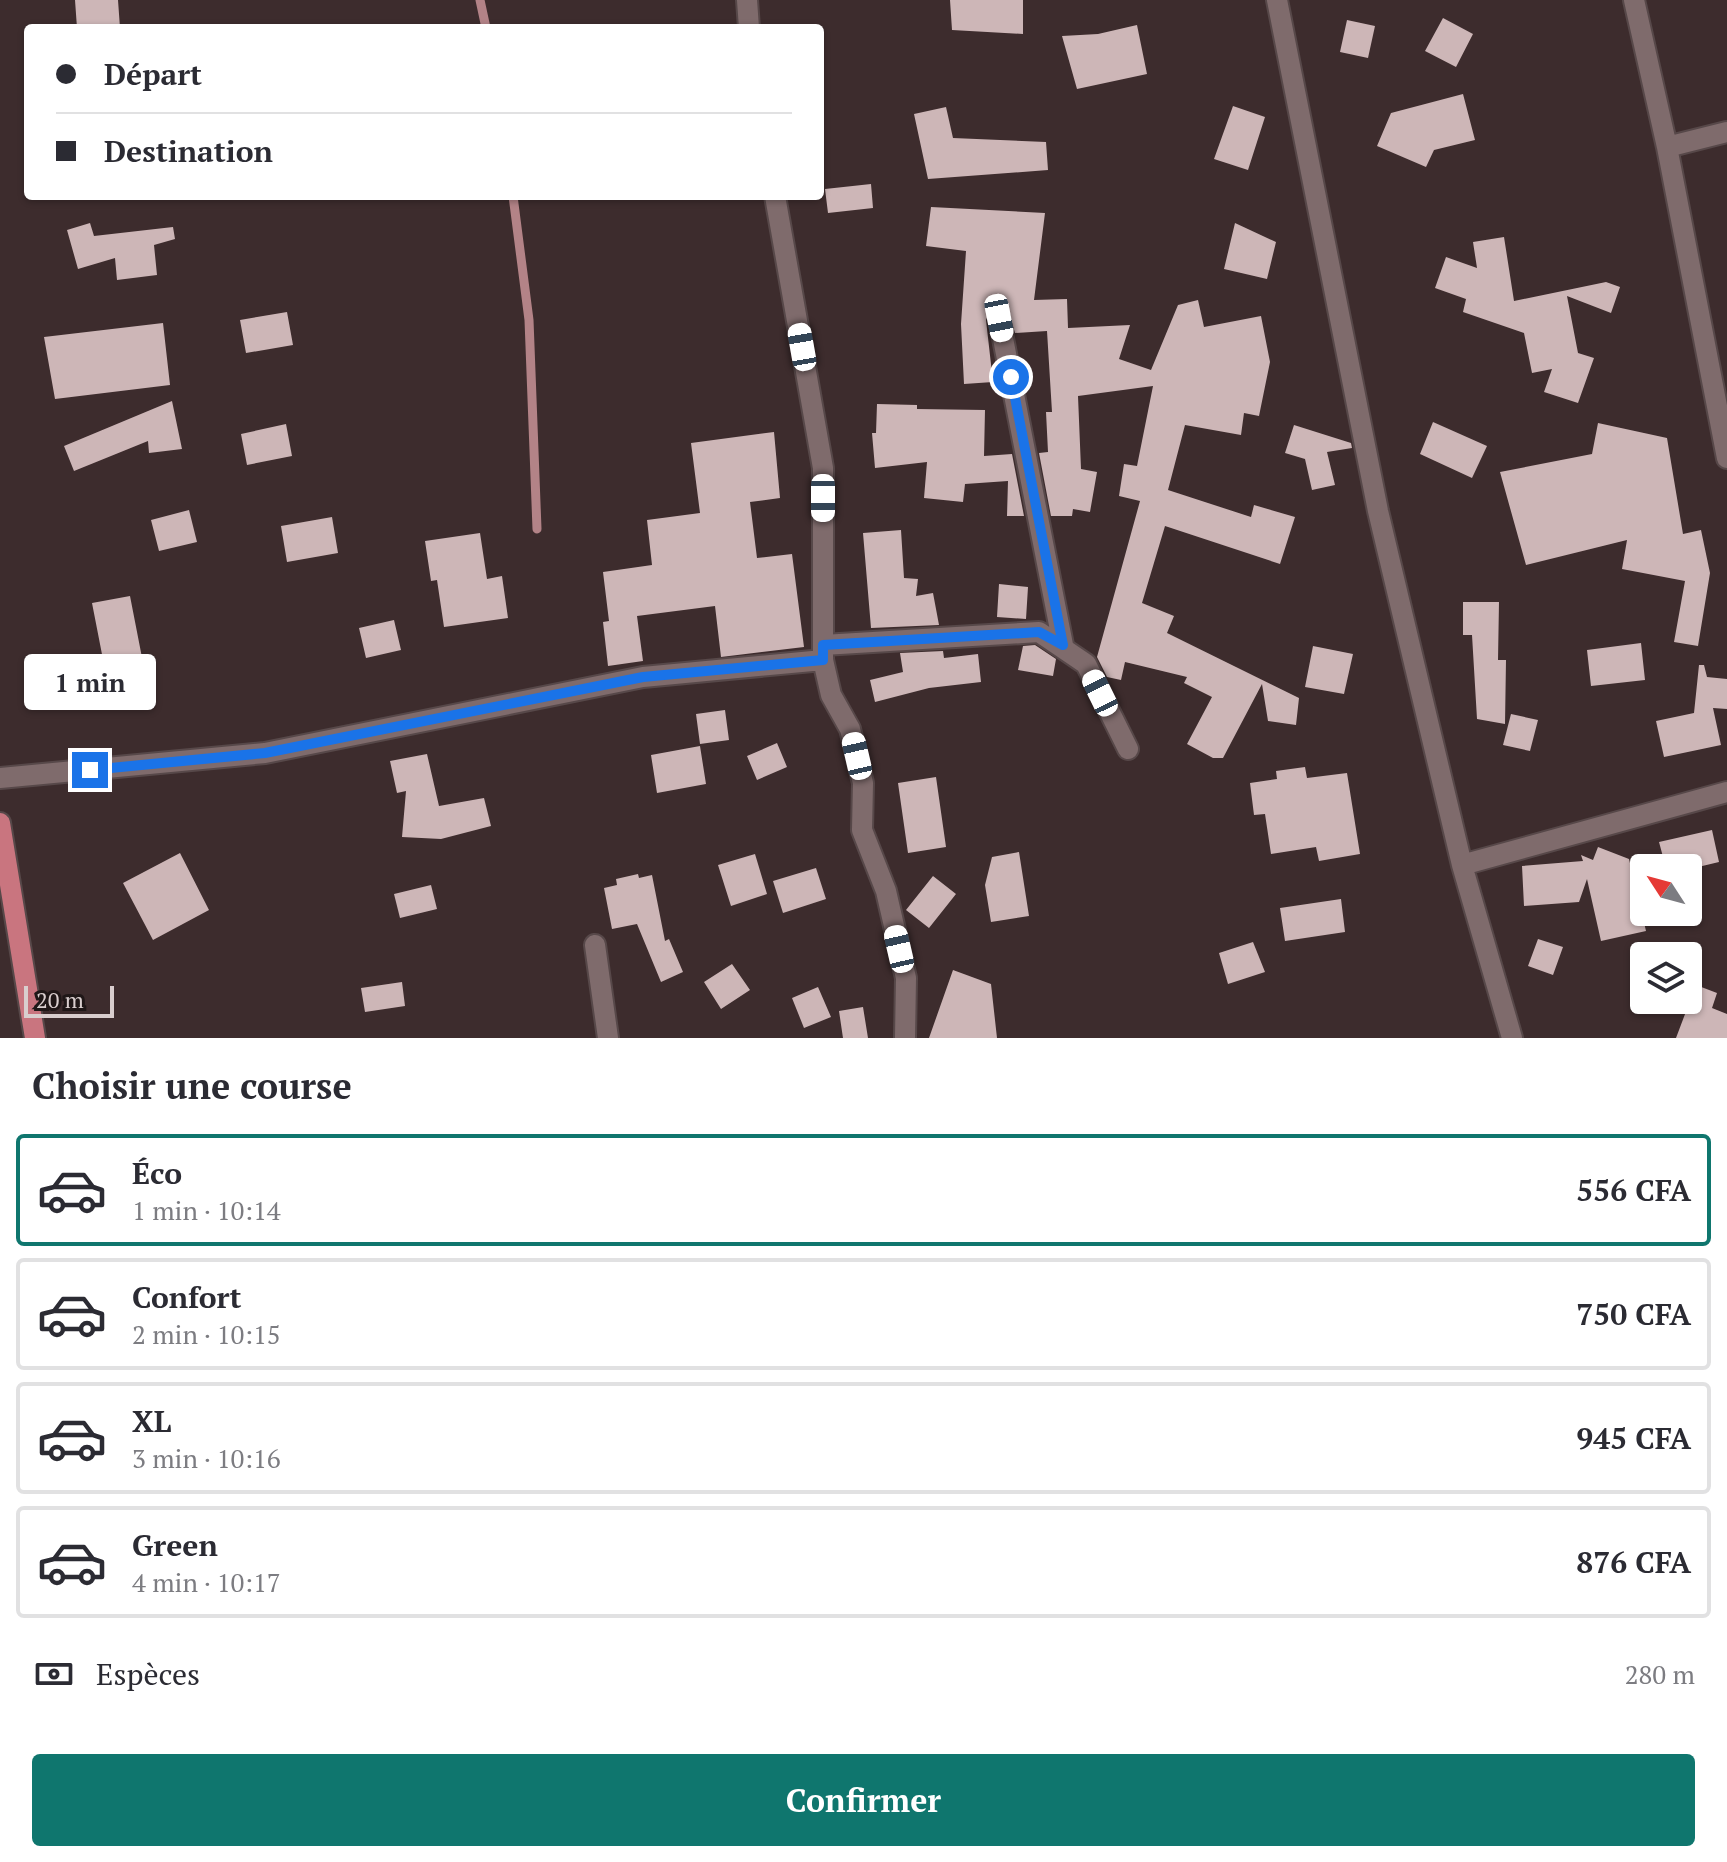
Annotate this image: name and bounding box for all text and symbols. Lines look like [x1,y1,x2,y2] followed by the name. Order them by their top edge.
[104,54,202,94] text: Départ
[104,131,273,171] text: Destination
[983,292,1015,344] car
[786,321,818,373] car
[993,359,1029,395] route start
[811,474,835,522] car
[24,654,156,710] callout: 1 min
[54,665,126,699] text: 1 min
[1079,666,1121,720] car
[840,730,874,782] car
[72,752,108,788] route end
[1630,854,1702,926] north arrow
[1630,854,1702,1014] map controls
[882,923,916,975] car
[1630,942,1702,1014] button: layers
[24,982,114,1018] scale bar
[36,985,84,1014] text: 20 m
[32,1062,352,1109] text: Choisir une course
[132,1153,182,1193] text: Éco
[36,1154,108,1226] icon: car
[1576,1170,1691,1210] text: 556 CFA
[132,1193,281,1227] text: 1 min · 10:14
[132,1277,242,1317] text: Confort
[36,1278,108,1350] icon: car
[1576,1294,1691,1334] text: 750 CFA
[132,1317,281,1351] text: 2 min · 10:15
[132,1401,171,1441] text: XL
[36,1402,108,1474] icon: car
[1576,1418,1691,1458] text: 945 CFA
[132,1441,281,1475] text: 3 min · 10:16
[132,1525,218,1565] text: Green
[36,1526,108,1598] icon: car
[1576,1542,1691,1582] text: 876 CFA
[132,1565,281,1599] text: 4 min · 10:17
[32,1652,76,1696] icon: cash
[96,1654,200,1694] text: Espèces
[1625,1657,1695,1691] text: 280 m
[32,1754,1695,1846] button: Confirmer

